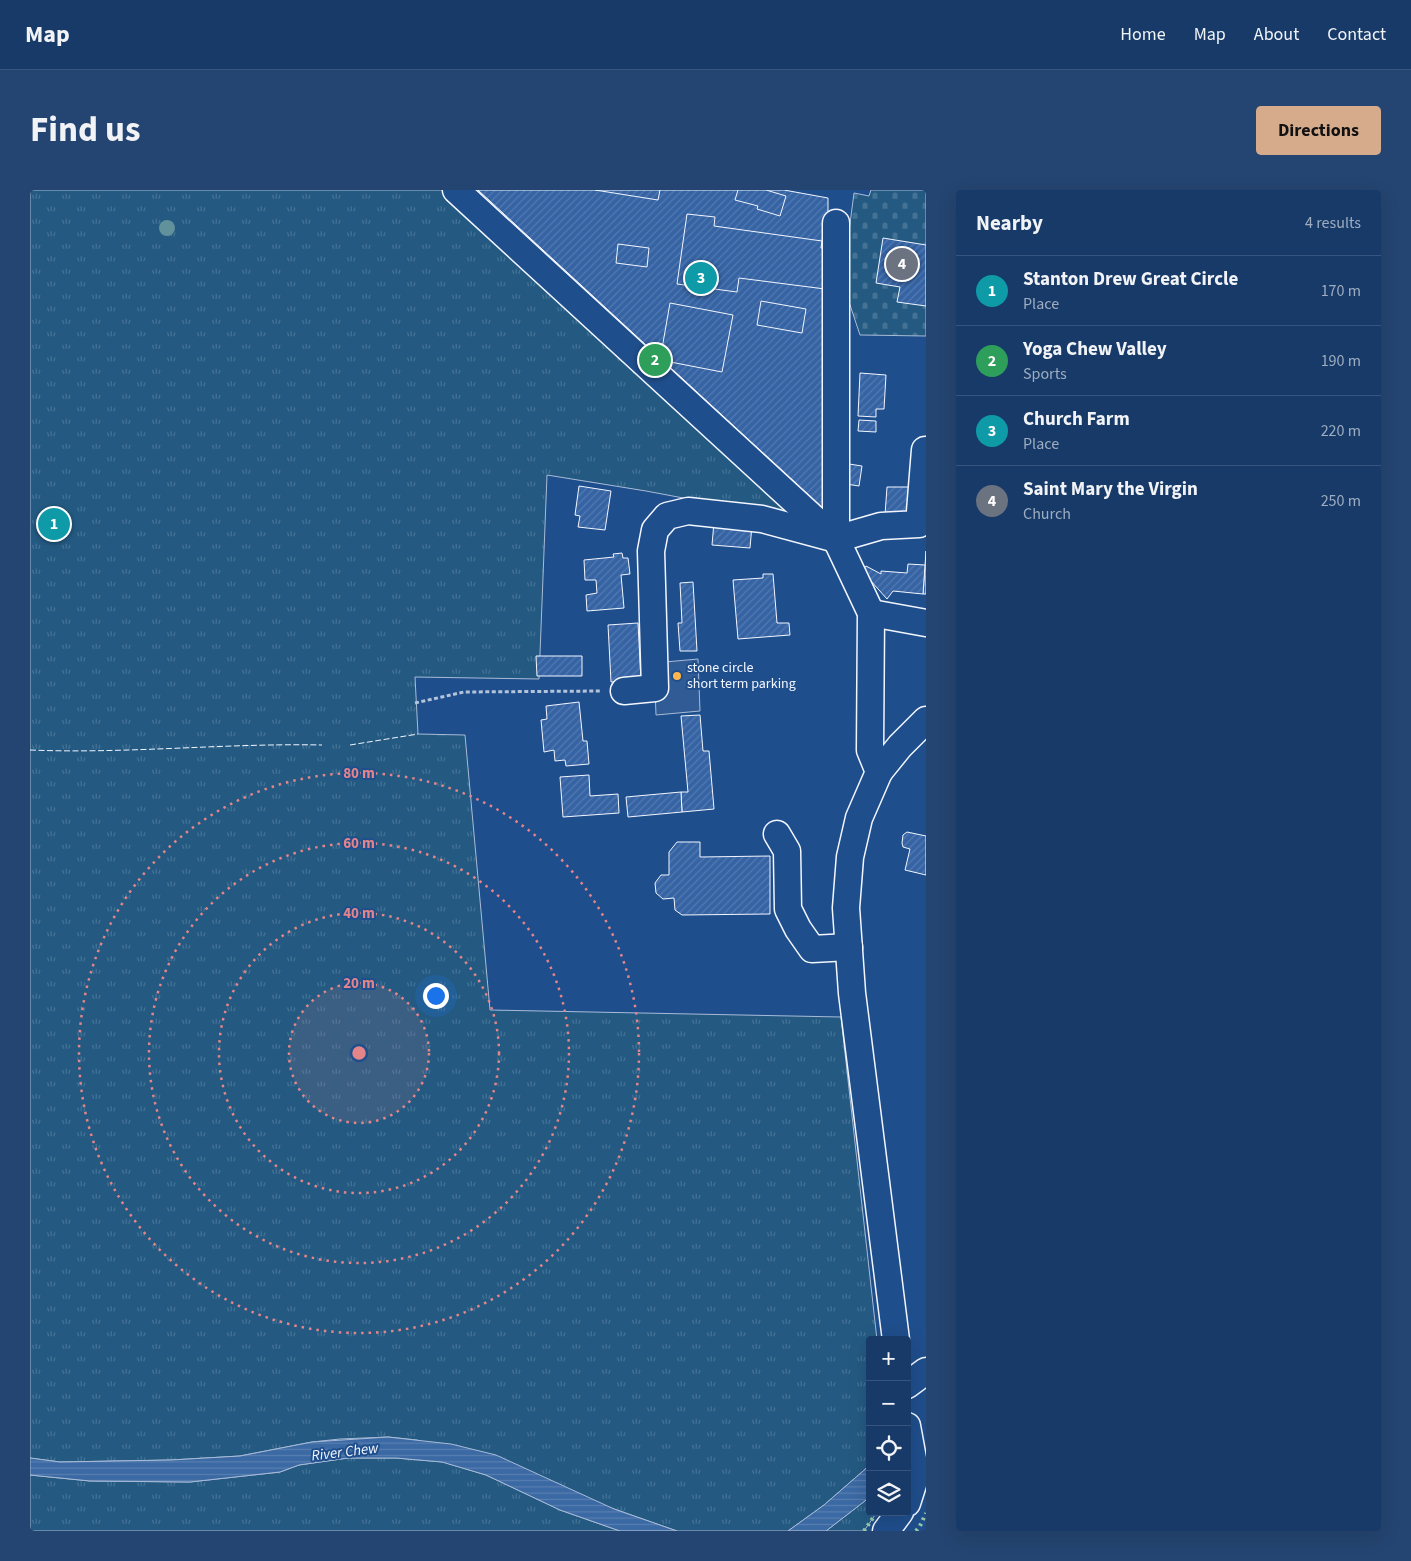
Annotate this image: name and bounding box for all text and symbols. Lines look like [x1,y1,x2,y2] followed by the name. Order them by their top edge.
[25,17,70,52] text: Map
[1120,22,1166,47] text: Home
[1194,22,1226,47] text: Map
[1254,22,1299,47] text: About
[1327,22,1386,47] text: Contact
[30,105,140,155] text: Find us
[1256,106,1381,155] button: Directions
[976,208,1043,238] text: Nearby
[1305,212,1361,234] text: 4 results
[886,245,918,283] pin: 4
[685,259,717,297] pin: 3
[1023,266,1238,293] text: Stanton Drew Great Circle
[988,280,996,302] text: 1
[1321,280,1361,302] text: 170 m
[1023,293,1059,315] text: Place
[1023,336,1167,363] text: Yoga Chew Valley
[639,341,671,379] pin: 2
[988,350,996,372] text: 2
[1321,350,1361,372] text: 190 m
[1023,363,1067,385] text: Sports
[1023,406,1130,433] text: Church Farm
[988,420,996,442] text: 3
[1321,420,1361,442] text: 220 m
[1023,433,1059,455] text: Place
[1023,476,1198,503] text: Saint Mary the Virgin
[988,490,996,512] text: 4
[1321,490,1361,512] text: 250 m
[1023,503,1071,525] text: Church
[38,505,70,543] pin: 1
[687,658,796,694] place label: stone circle short term parking
[671,670,683,682] marker: stone circle short term parking
[343,763,375,784] text: 80 m
[343,833,375,854] text: 60 m
[343,903,375,924] text: 40 m
[343,973,375,994] text: 20 m
[423,983,449,1009] your location
[350,1044,368,1062] centre of rings
[866,1336,911,1516] map controls
[866,1336,911,1381] button: +
[866,1381,911,1426] button: −
[866,1426,911,1471] button: locate
[310,1437,380,1467] water label: River Chew
[866,1471,911,1516] button: layers

